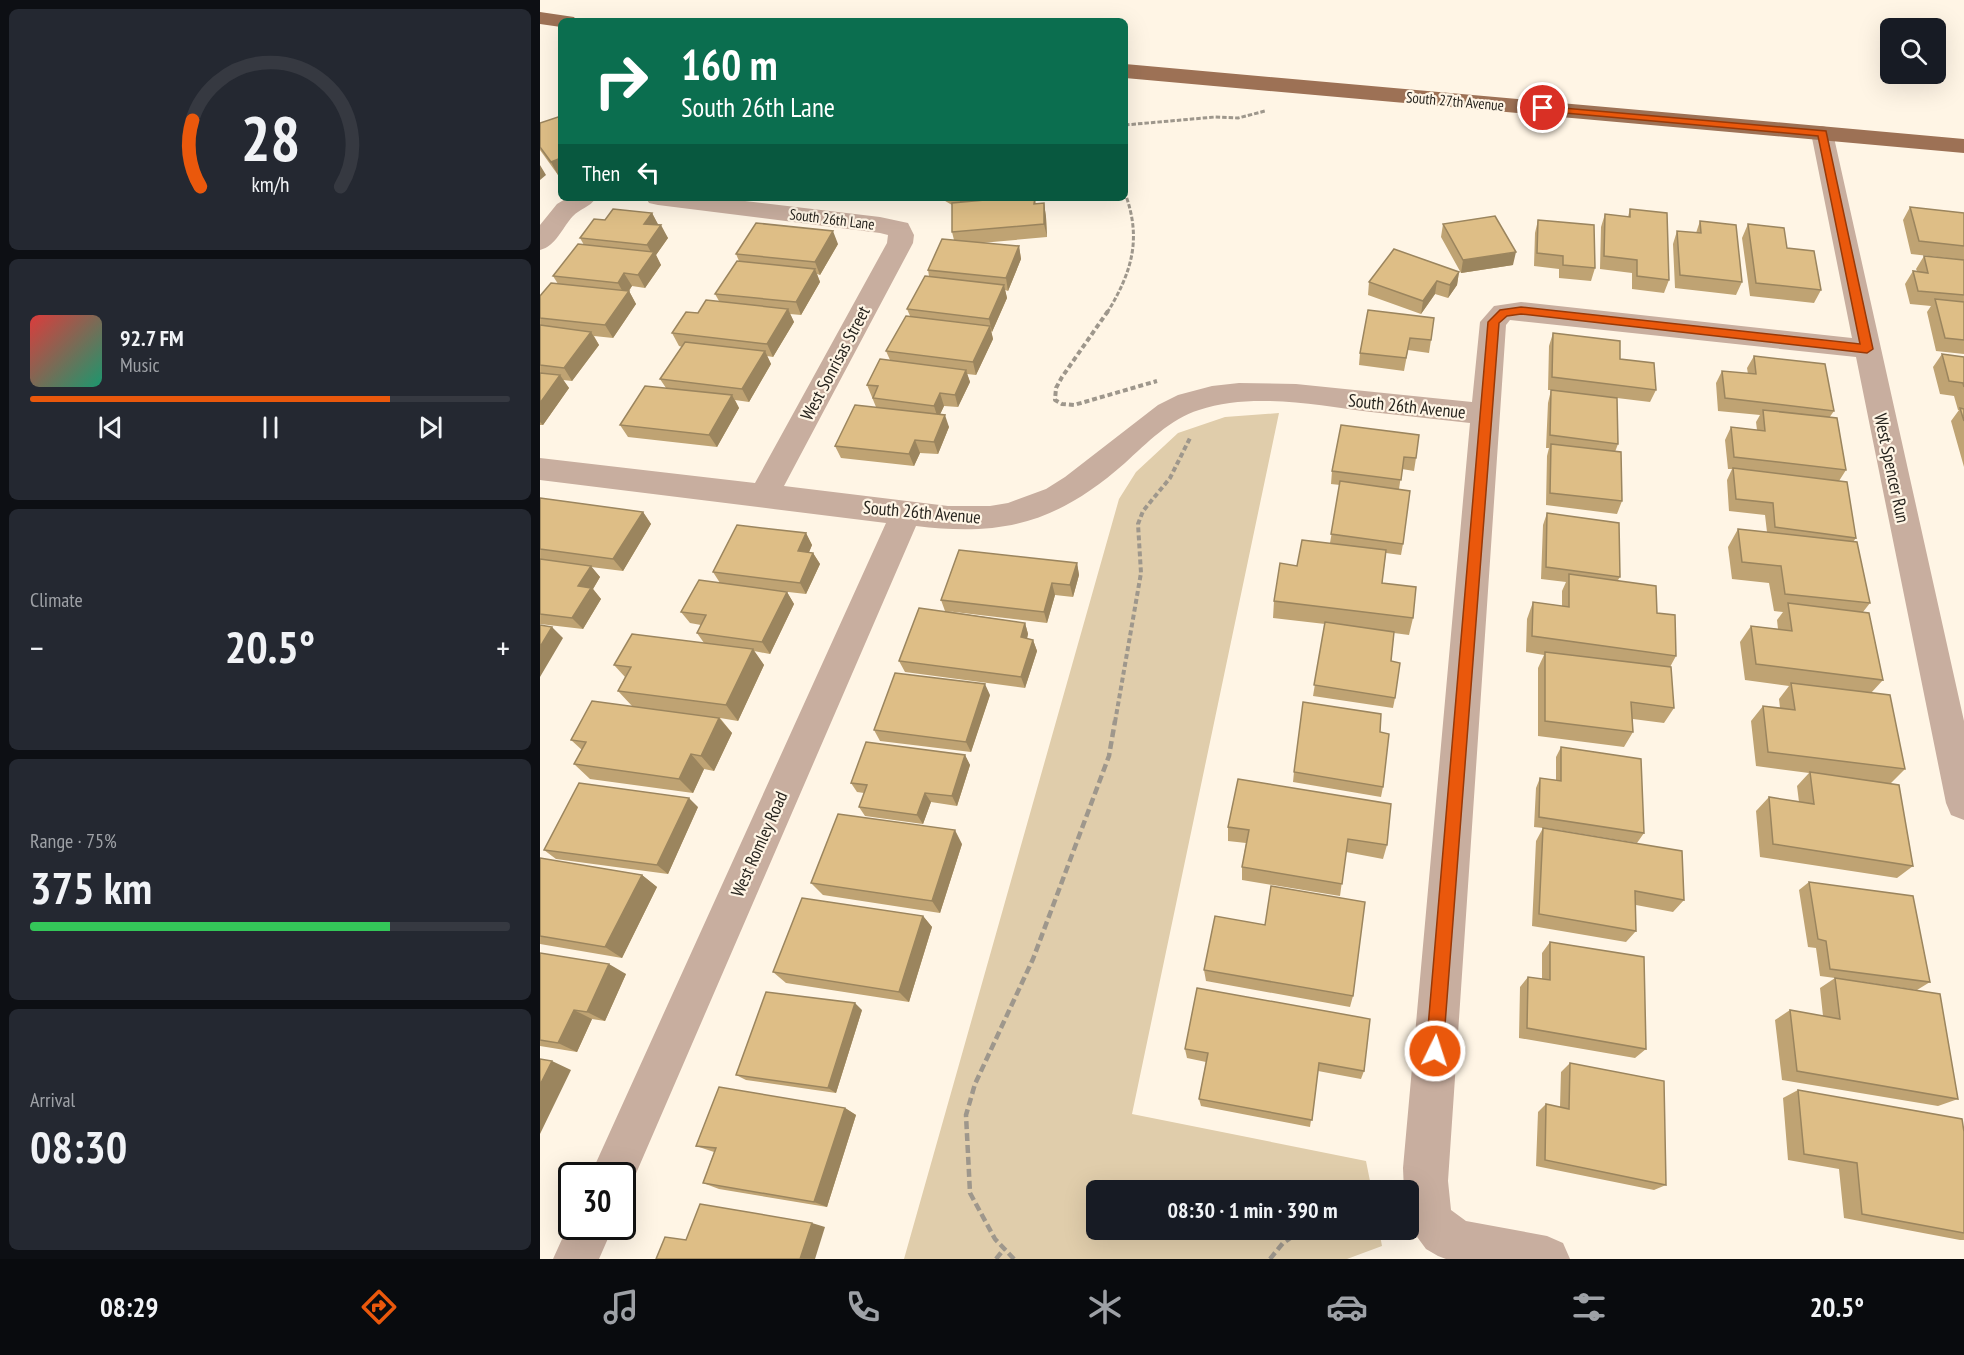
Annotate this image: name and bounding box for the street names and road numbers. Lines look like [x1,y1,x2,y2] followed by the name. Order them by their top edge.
[1405,87,1505,115] street label: South 27th Avenue
[788,204,876,234] street label: South 26th Lane
[795,302,875,424] street label: West Sonrisas Street
[1347,388,1467,424] street label: South 26th Avenue
[1869,411,1915,525] street label: West Spencer Run
[862,495,982,529] street label: South 26th Avenue
[725,788,793,900] street label: West Romley Road

